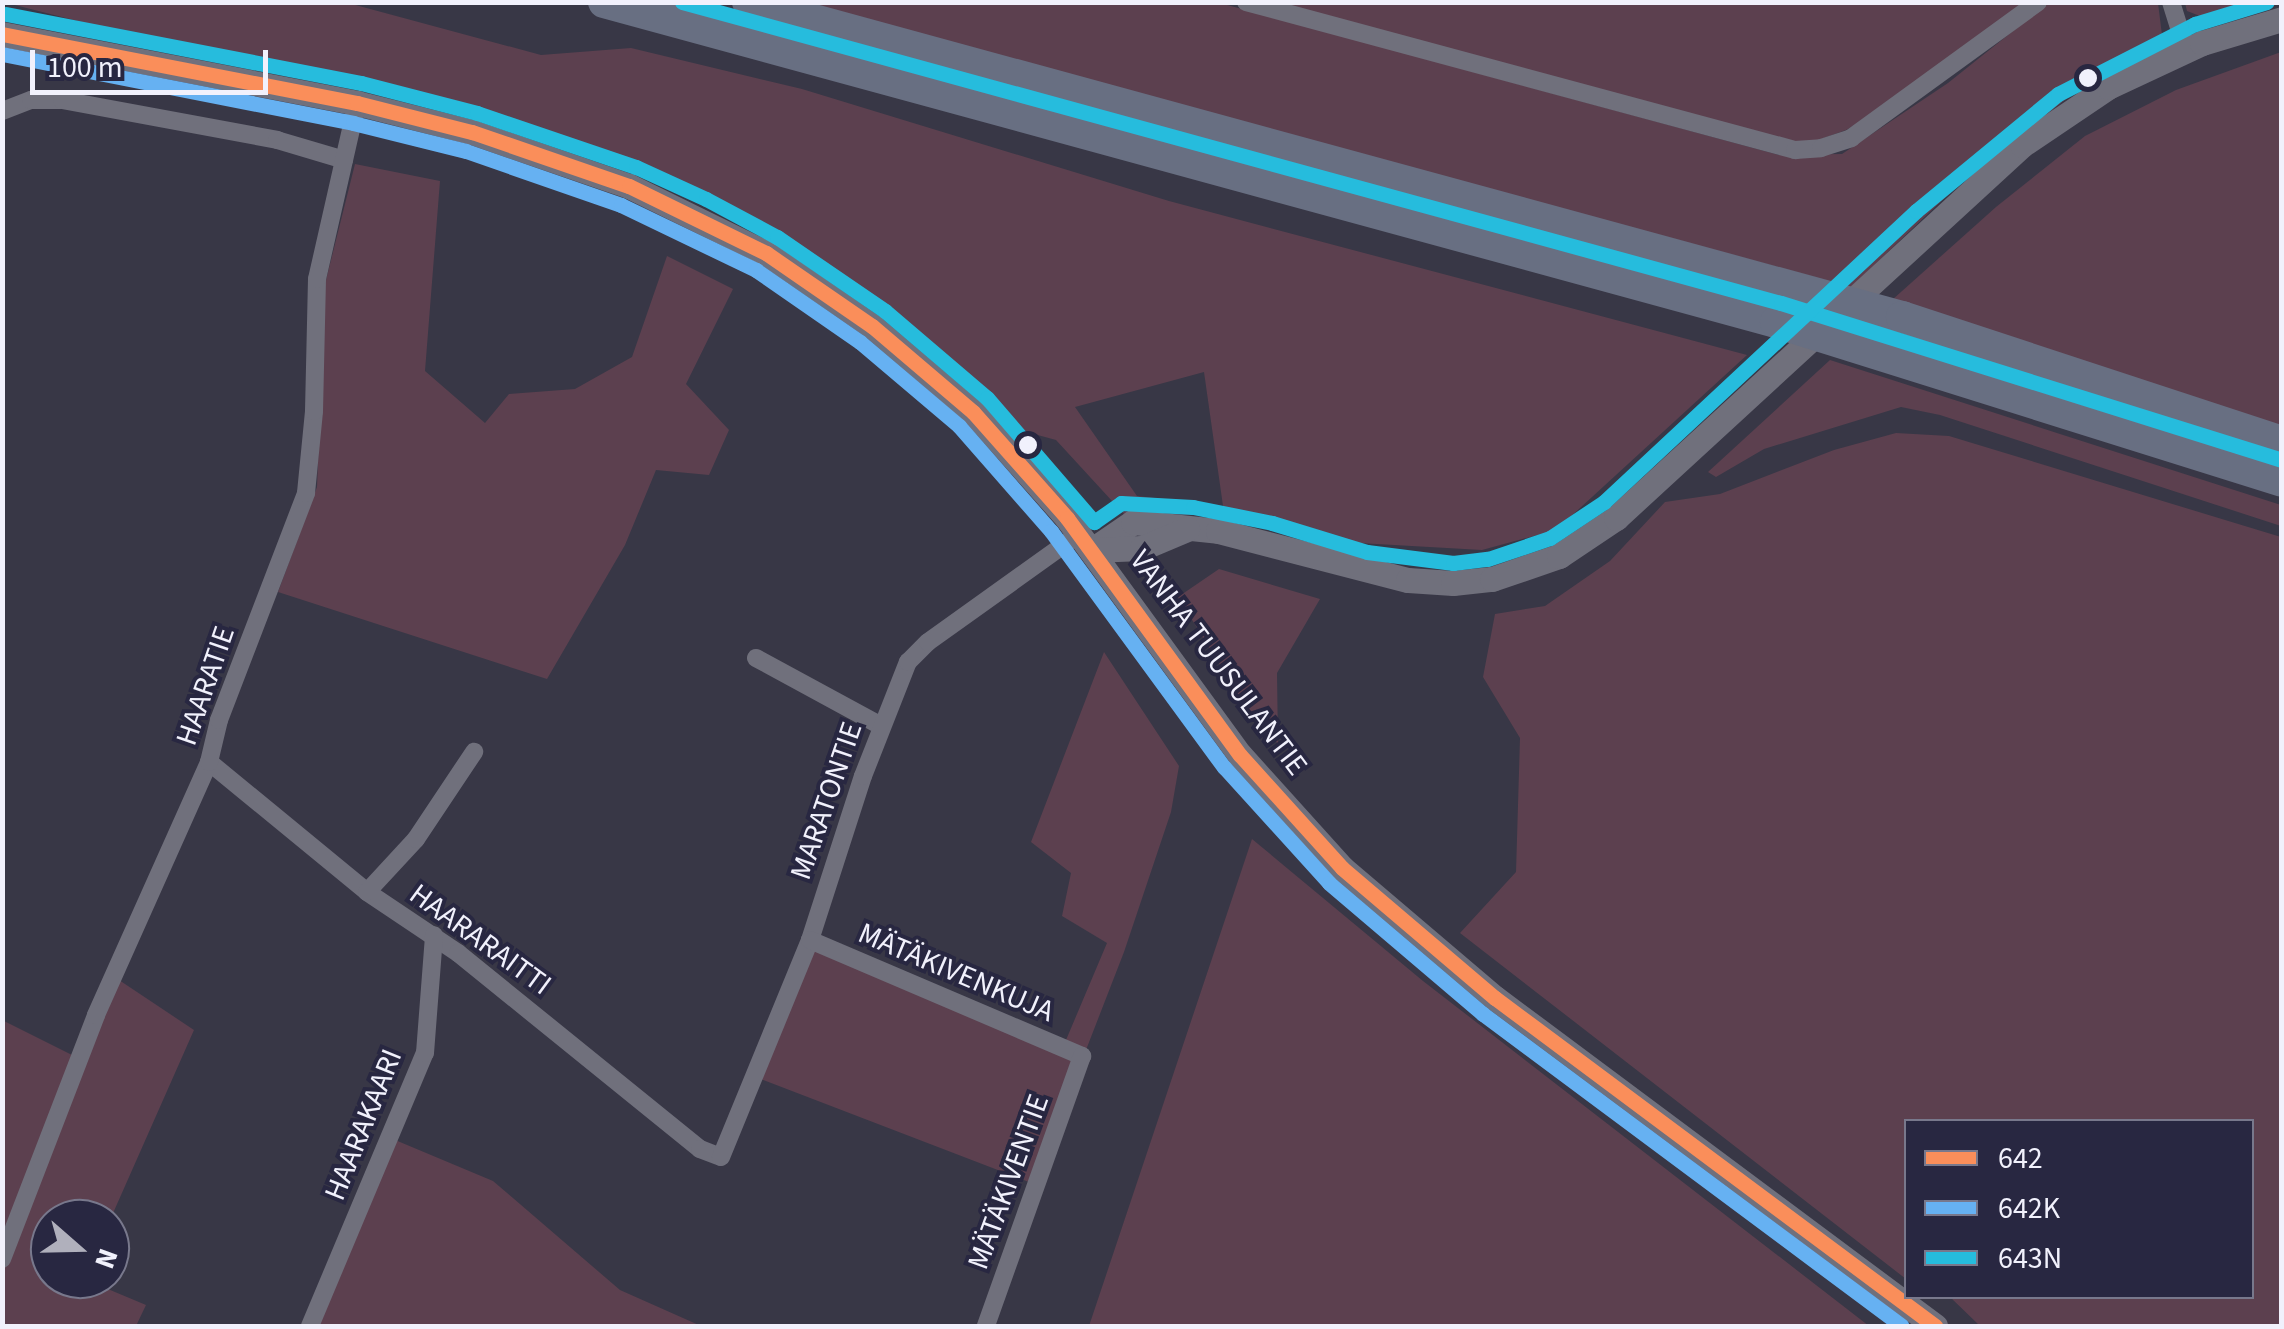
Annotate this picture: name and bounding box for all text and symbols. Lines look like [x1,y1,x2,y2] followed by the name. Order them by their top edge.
[35,30,272,92] scale bar
[47,46,123,89] text: 100 m
[2078,68,2098,88] unlabelled marker
[1018,435,1038,455] unlabelled marker
[1122,543,1314,783] street label: VANHA TUUSULANTIE
[169,622,243,750] street label: HAARATIE
[783,718,871,884] street label: MARATONTIE
[402,877,558,1003] street label: HAARARAITTI
[853,916,1059,1030] street label: MÄTÄKIVENKUJA
[317,1044,411,1206] street label: HAARAKAARI
[961,1090,1057,1274] street label: MÄTÄKIVENTIE
[1904,1119,2254,1299] legend
[1998,1137,2043,1180] text: 642
[1998,1187,2060,1230] text: 642K
[30,1199,130,1299] north arrow
[1998,1237,2062,1280] text: 643N
[84,1243,128,1274] text: N

